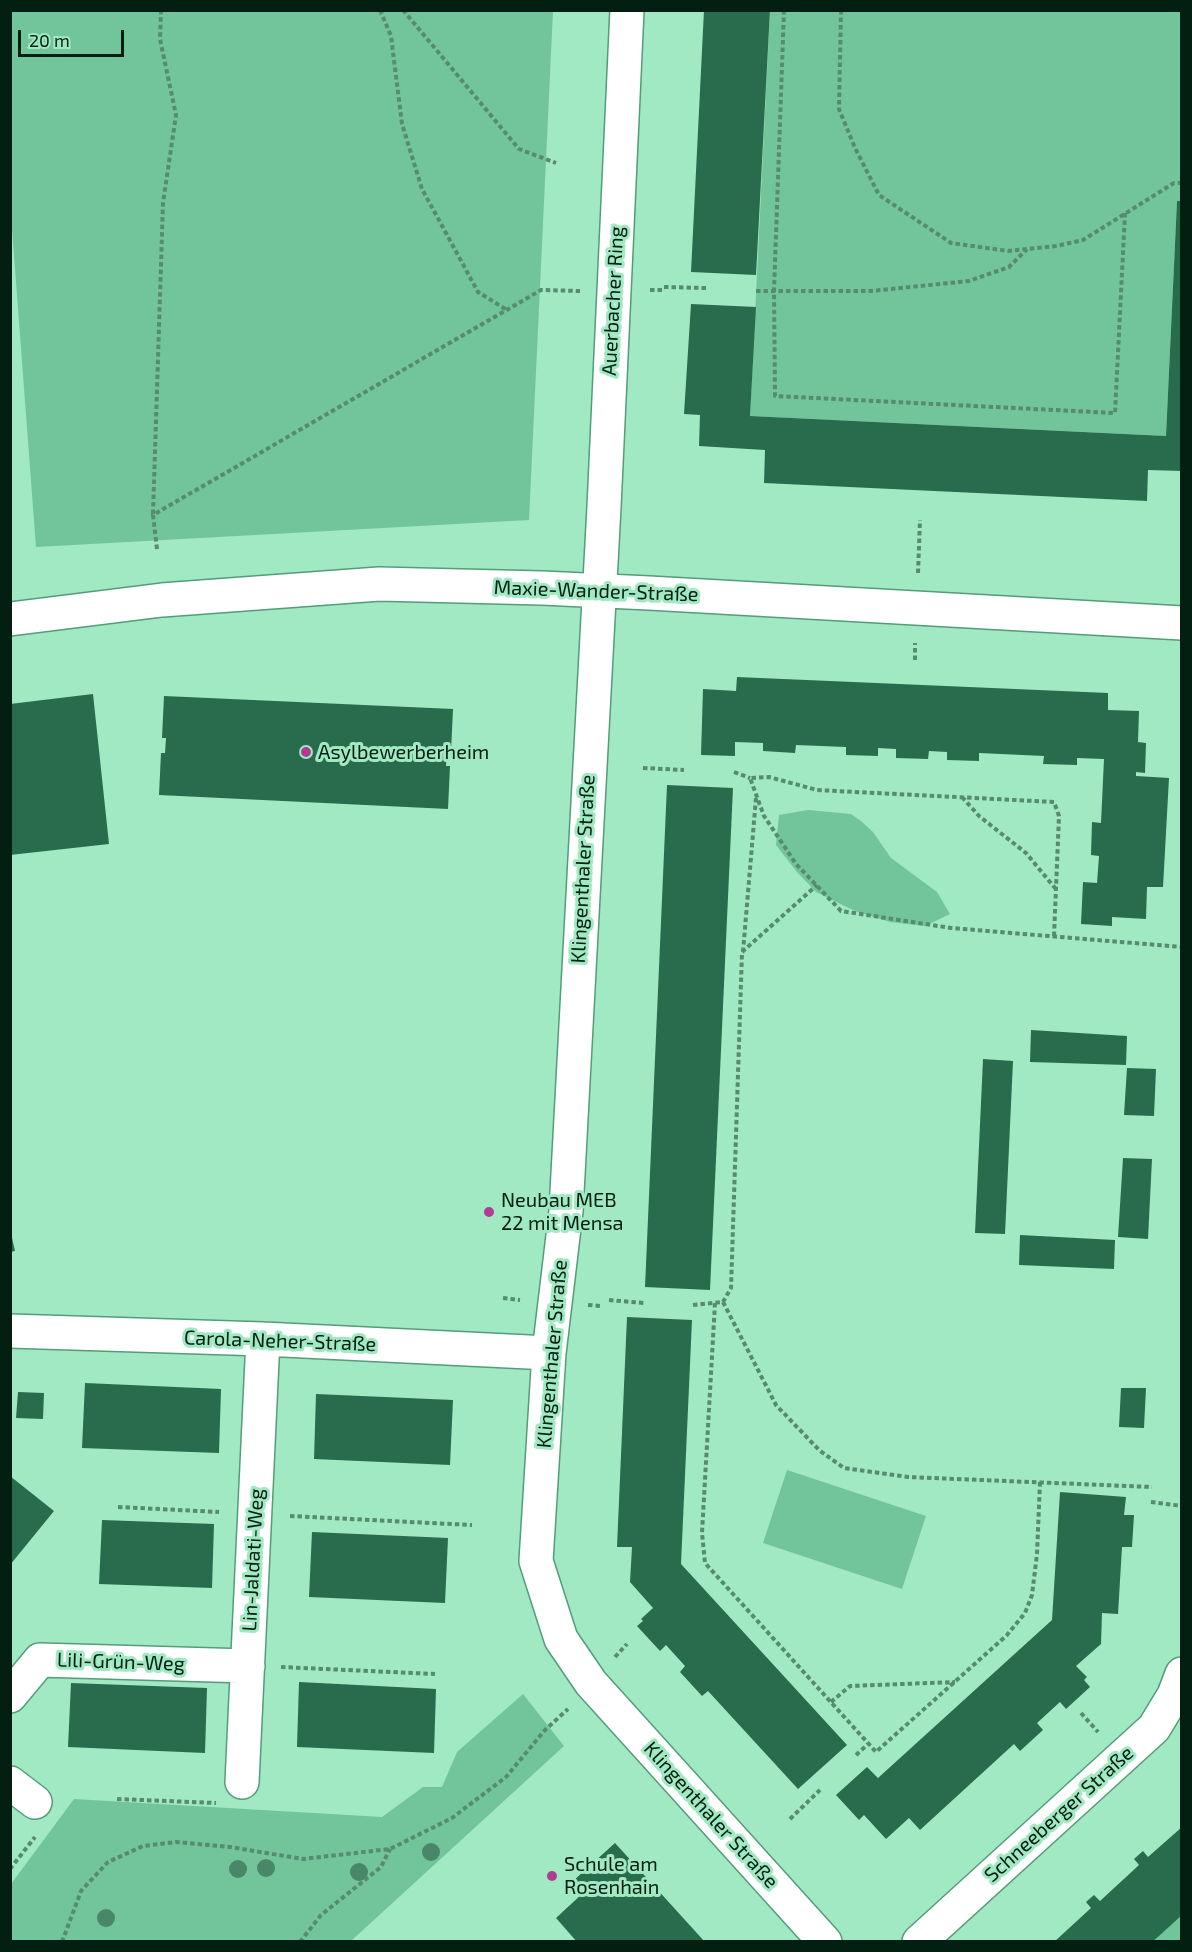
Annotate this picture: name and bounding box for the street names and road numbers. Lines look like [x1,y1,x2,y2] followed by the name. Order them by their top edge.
[597,226,629,376] street label: Auerbacher Ring
[493,575,699,607] street label: Maxie-Wander-Straße
[566,774,600,964] street label: Klingenthaler Straße
[532,1259,572,1449] street label: Klingenthaler Straße
[183,1326,377,1356] street label: Carola-Neher-Straße
[237,1488,269,1632] street label: Lin-Jaldati-Weg
[57,1648,185,1676] street label: Lili-Grün-Weg
[639,1737,783,1893] street label: Klingenthaler Straße
[980,1741,1138,1887] street label: Schneeberger Straße

